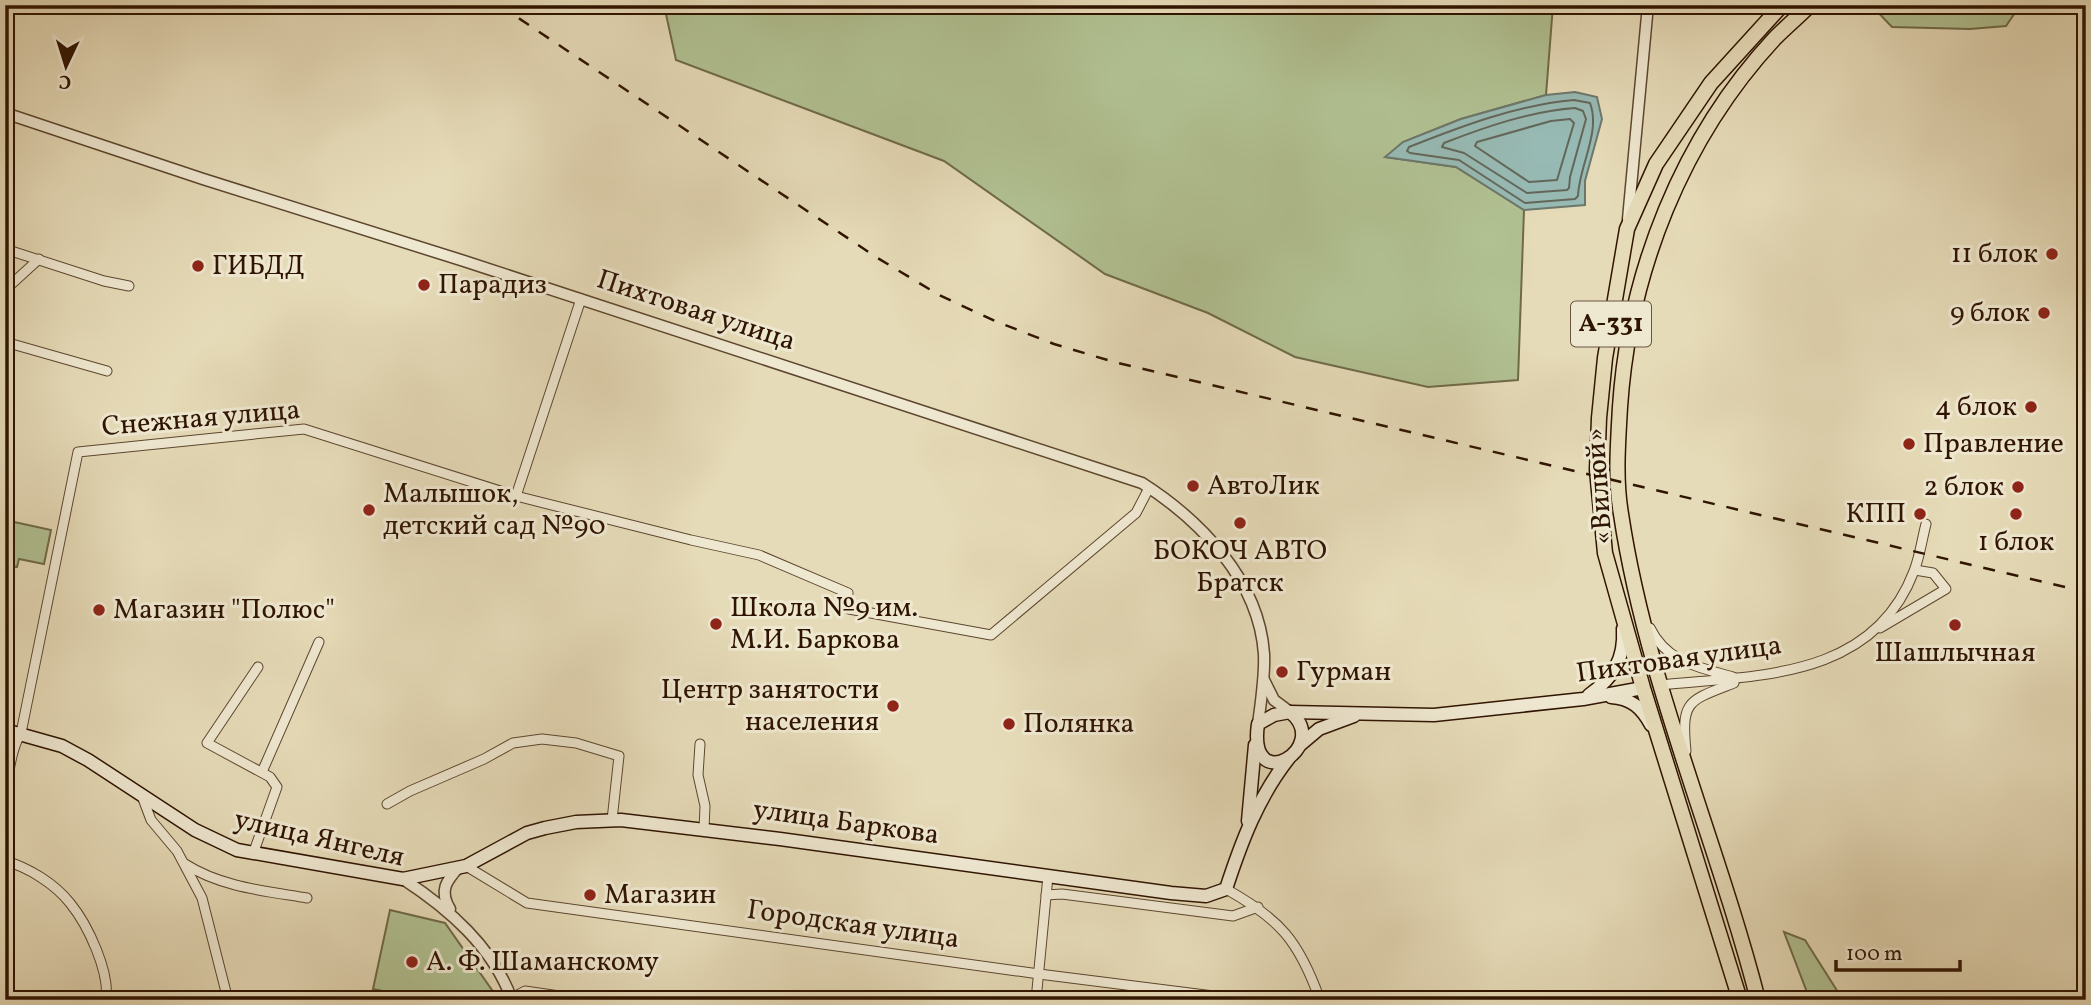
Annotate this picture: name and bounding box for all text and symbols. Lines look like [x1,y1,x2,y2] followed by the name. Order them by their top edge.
[32,32,102,102] north arrow
[58,68,72,94] text: С
[1951,235,2038,274] place label: 11 блок
[2044,246,2060,262] marker: 11 блок
[212,247,305,286] place label: ГИБДД
[190,258,206,274] marker: ГИБДД
[592,260,800,362] street label: Пихтовая улица
[438,266,547,305] place label: Парадиз
[416,277,432,293] marker: Парадиз
[1950,294,2030,333] place label: 9 блок
[1571,302,1651,346] road number: А-331
[2036,305,2052,321] marker: 9 блок
[1935,388,2017,427] place label: 4 блок
[100,391,302,447] street label: Снежная улица
[2023,399,2039,415] marker: 4 блок
[1923,425,2064,464] place label: Правление
[1576,426,1624,546] street label: «Вилюй»
[1901,436,1917,452] marker: Правление
[1207,467,1320,506] place label: АвтоЛик
[1923,468,2004,507] place label: 2 блок
[383,475,606,546] place label: Малышок, детский сад №90
[1185,478,1201,494] marker: АвтоЛик
[2010,479,2026,495] marker: 2 блок
[1845,495,1906,534] place label: КПП
[361,502,377,518] marker: Малышок, детский сад №90
[1912,506,1928,522] marker: КПП
[2008,506,2024,522] marker: 1 блок
[1232,515,1248,531] marker: БОКОЧ АВТО Братск
[1978,523,2054,562] place label: 1 блок
[1153,532,1327,603] place label: БОКОЧ АВТО Братск
[730,589,918,660] place label: Школа №9 им. М.И. Баркова
[113,591,335,630] place label: Магазин "Полюс"
[91,602,107,618] marker: Магазин "Полюс"
[708,616,724,632] marker: Школа №9 им. М.И. Баркова
[1947,617,1963,633] marker: Шашлычная
[1574,626,1784,694] street label: Пихтовая улица
[1874,634,2036,673] place label: Шашлычная
[1296,653,1391,692] place label: Гурман
[1274,664,1290,680] marker: Гурман
[661,671,879,742] place label: Центр занятости населения
[885,698,901,714] marker: Центр занятости населения
[1023,705,1134,744] place label: Полянка
[1001,716,1017,732] marker: Полянка
[750,791,942,855] street label: улица Баркова
[230,800,408,878] street label: улица Янгеля
[604,876,716,915] place label: Магазин
[582,887,598,903] marker: Магазин
[744,891,962,959] street label: Городская улица
[1836,928,1960,972] scale bar
[1846,940,1903,969] text: 100 m
[426,943,659,982] place label: А. Ф. Шаманскому
[404,954,420,970] marker: А. Ф. Шаманскому

